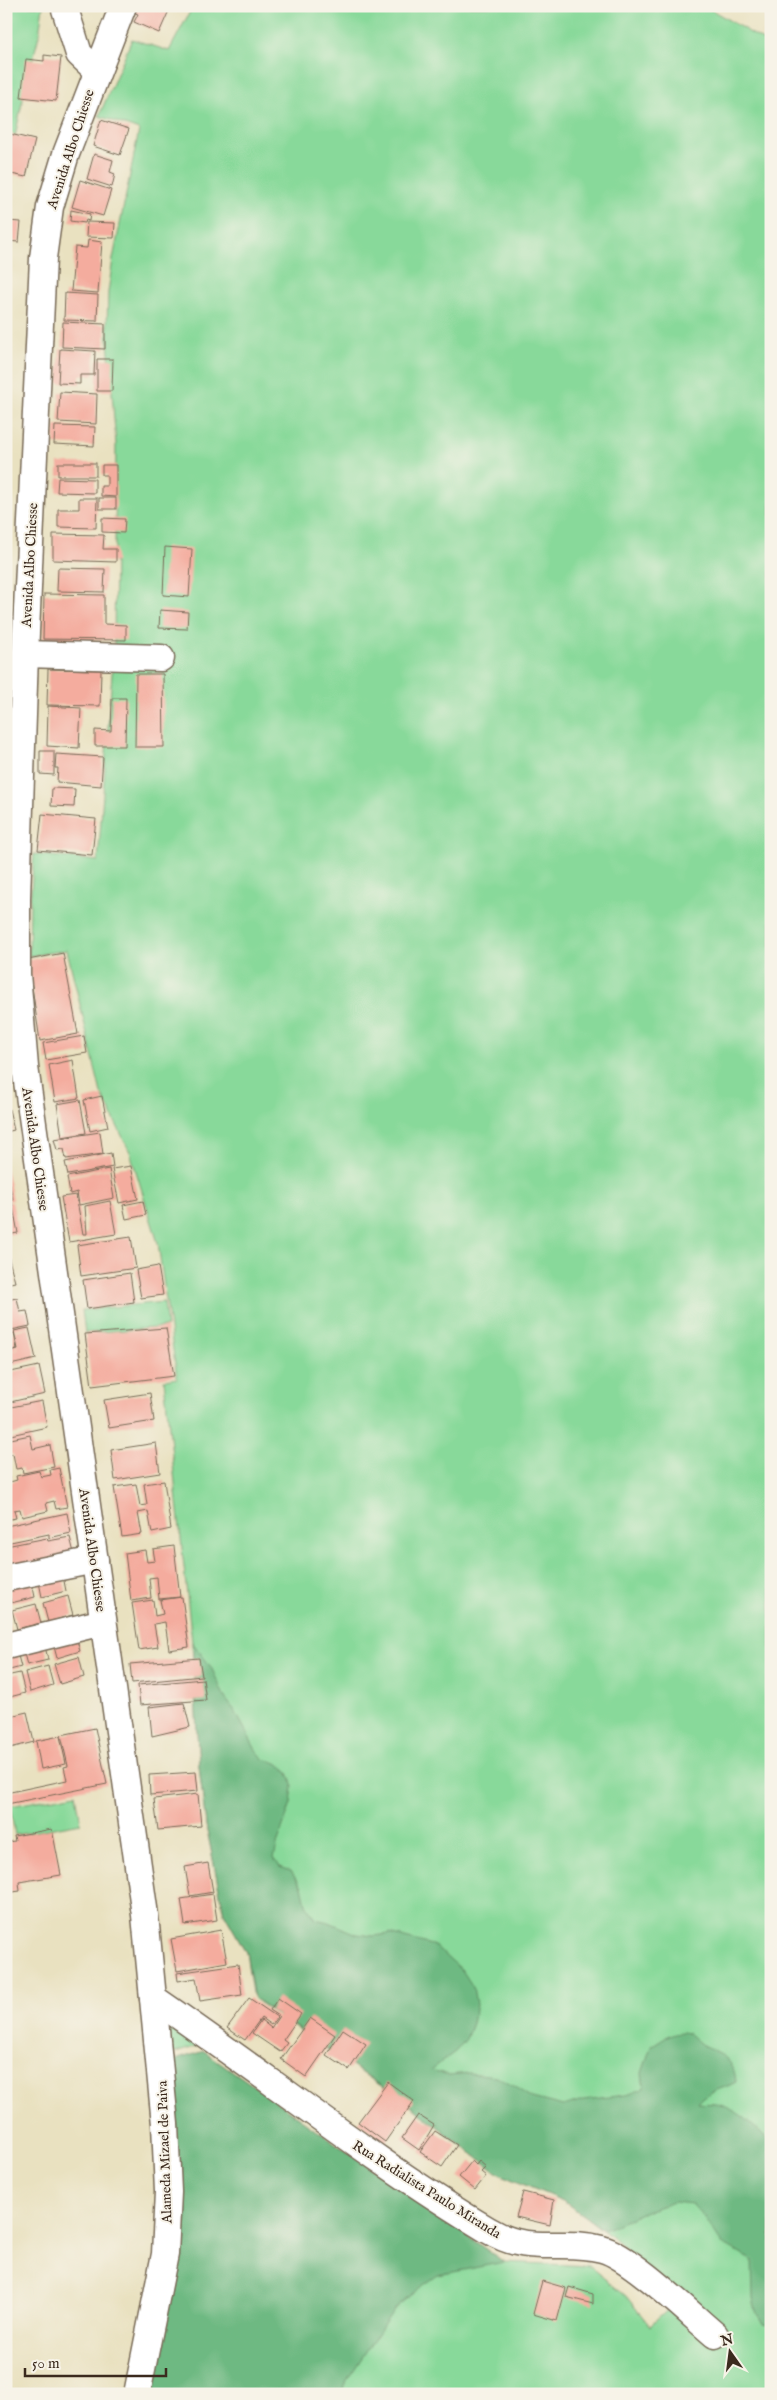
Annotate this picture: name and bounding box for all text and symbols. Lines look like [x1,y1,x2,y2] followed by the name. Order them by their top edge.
[43,87,99,212] street label: Avenida Albo Chiesse
[18,502,42,629] street label: Avenida Albo Chiesse
[17,1085,53,1213] street label: Avenida Albo Chiesse
[74,1486,110,1614] street label: Avenida Albo Chiesse
[153,2079,177,2225] street label: Alameda Mizael de Paiva
[349,2137,505,2244] street label: Rua Radialista Paulo Miranda
[704,2328,754,2378] north arrow
[718,2330,735,2351] text: N
[25,2345,166,2377] scale bar
[32,2354,60,2373] text: 50 m

